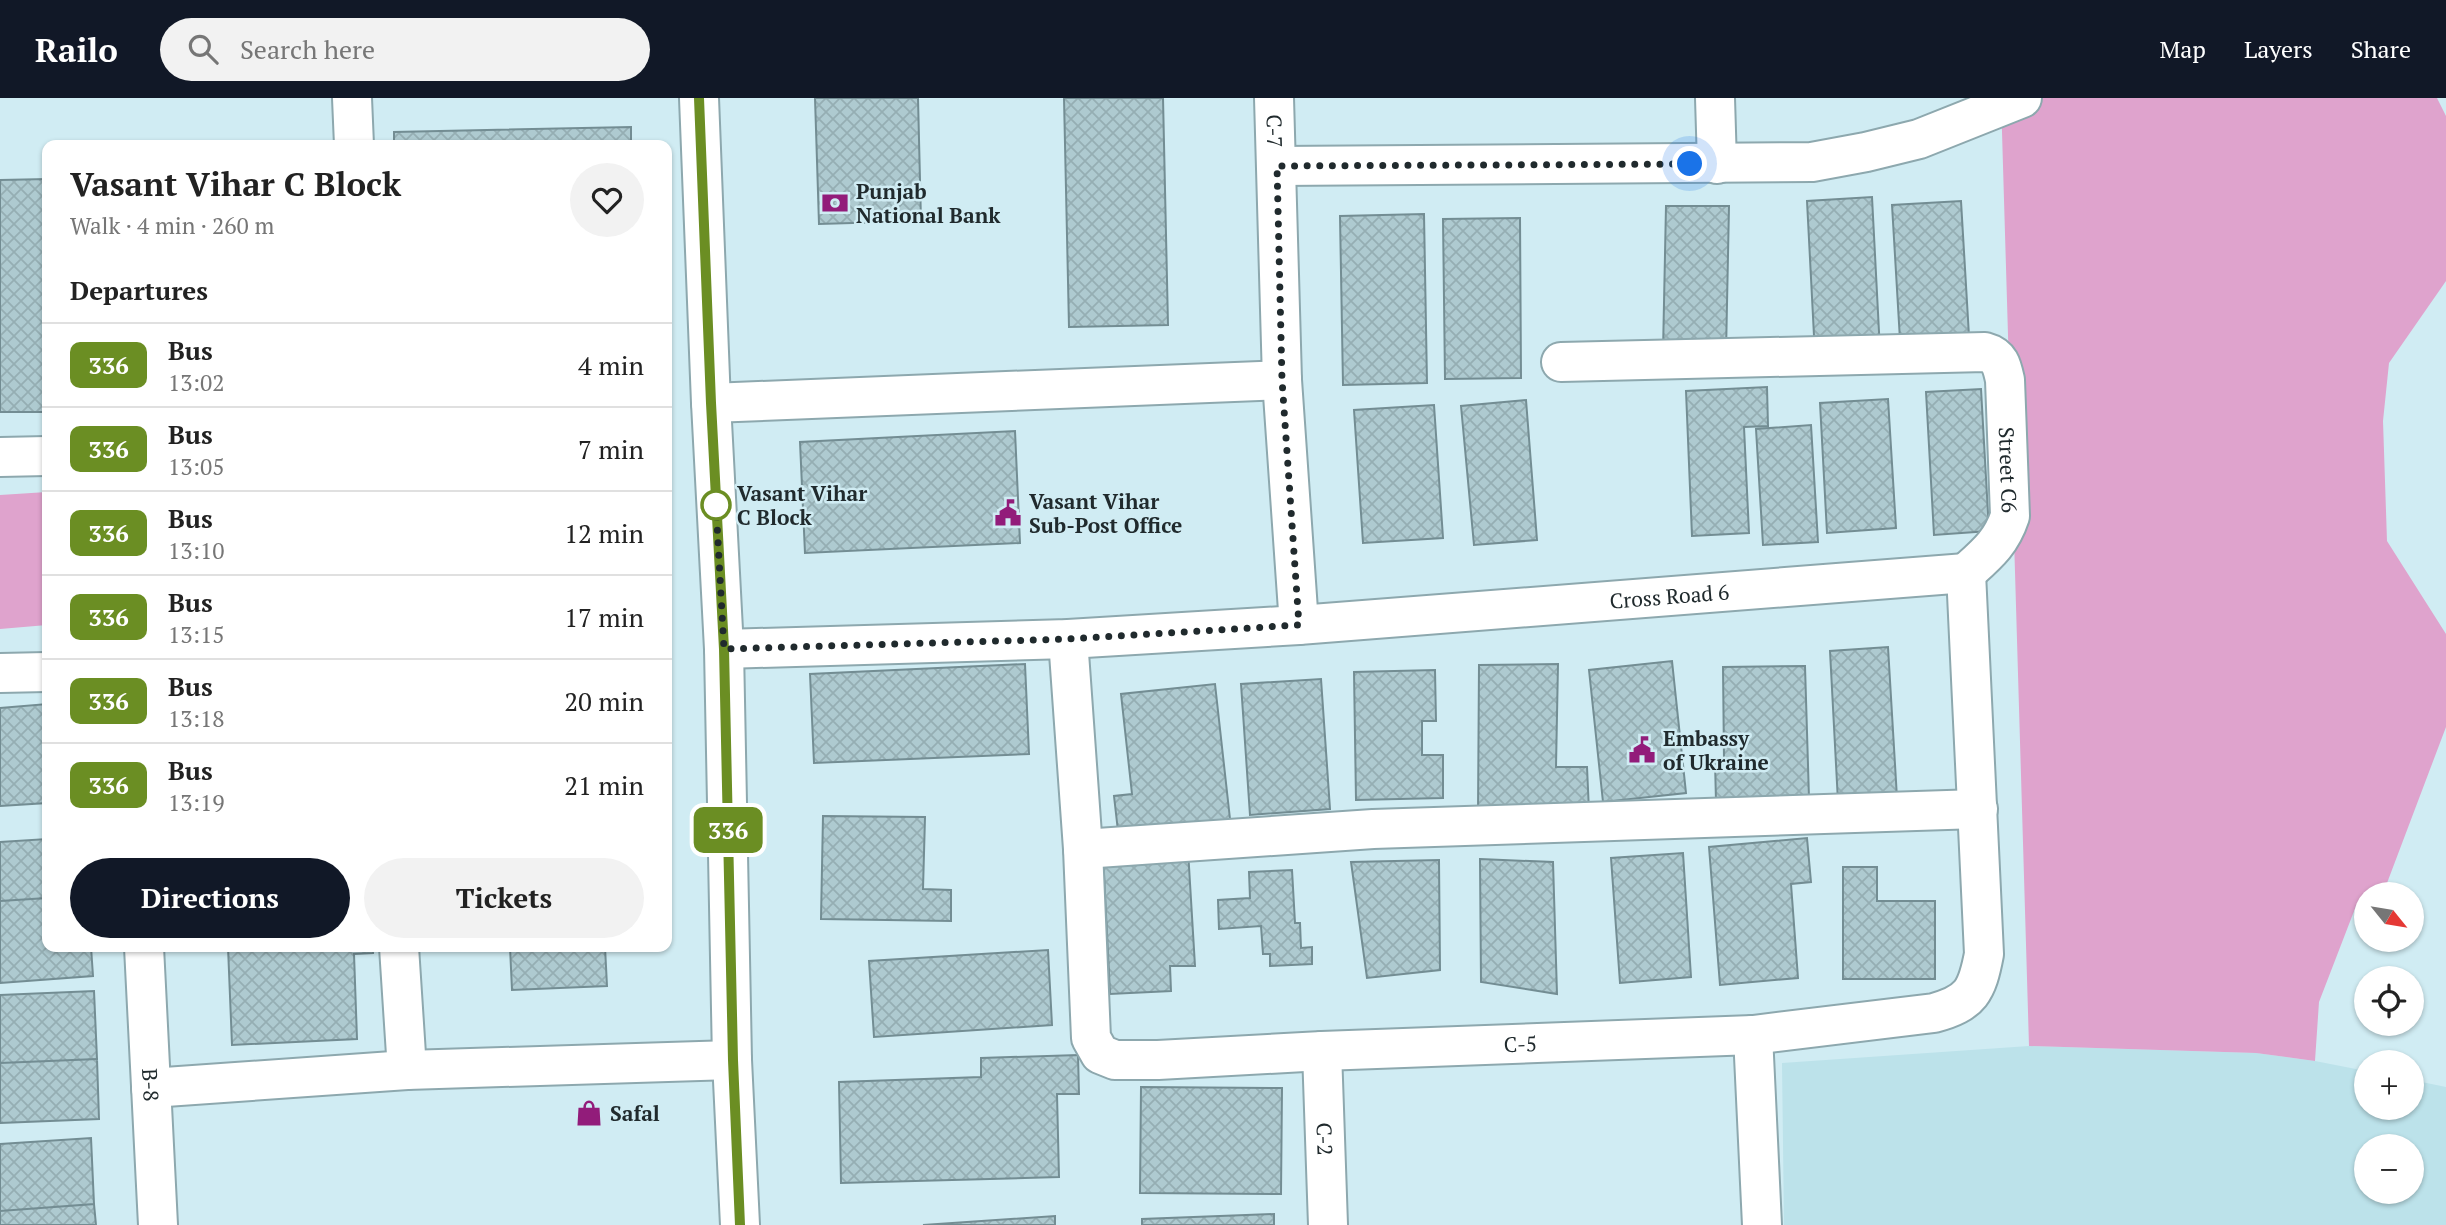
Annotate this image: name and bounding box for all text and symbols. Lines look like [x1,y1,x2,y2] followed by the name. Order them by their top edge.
[160,18,650,81] search box
[35,28,118,71] text: Railo
[184,30,222,68] icon: search
[240,32,375,66] text: Search here
[2159,33,2206,65] text: Map
[2244,33,2313,65] text: Layers
[2351,33,2411,65] text: Share
[1260,114,1289,148] street label: C-7
[1672,146,1707,181] your location
[70,162,401,205] text: Vasant Vihar C Block
[570,163,644,237] button: heart
[856,177,1001,229] place label: Punjab National Bank
[820,188,850,218] bank icon: Punjab National Bank
[70,210,274,241] text: Walk · 4 min · 260 m
[70,273,208,307] text: Departures
[168,333,213,367] text: Bus
[578,348,644,382] text: 4 min
[88,349,129,381] text: 336
[168,367,225,398] text: 13:02
[168,417,213,451] text: Bus
[1993,426,2024,513] street label: Street C6
[578,432,644,466] text: 7 min
[88,433,129,465] text: 336
[168,451,225,482] text: 13:05
[737,479,867,531] place label: Vasant Vihar C Block
[1029,487,1182,539] place label: Vasant Vihar Sub-Post Office
[701,490,731,520] marker: Vasant Vihar C Block
[993,498,1023,528] public building icon: Vasant Vihar Sub-Post Office
[168,501,213,535] text: Bus
[564,516,644,550] text: 12 min
[88,517,129,549] text: 336
[168,535,225,566] text: 13:10
[1609,578,1730,615] street label: Cross Road 6
[168,585,213,619] text: Bus
[564,600,644,634] text: 17 min
[88,601,129,633] text: 336
[168,619,225,650] text: 13:15
[168,669,213,703] text: Bus
[564,684,644,718] text: 20 min
[88,685,129,717] text: 336
[168,703,225,734] text: 13:18
[1663,724,1769,776] place label: Embassy of Ukraine
[1627,735,1657,765] public building icon: Embassy of Ukraine
[168,753,213,787] text: Bus
[564,768,644,802] text: 21 min
[88,769,129,801] text: 336
[168,787,225,818] text: 13:19
[688,807,768,853] line badge: 336
[708,814,748,846] text: 336
[70,858,350,938] button: Directions
[364,858,644,938] button: Tickets
[2354,882,2424,952] north arrow
[2354,882,2424,1204] map controls
[2354,966,2424,1036] button: locate
[1503,1029,1537,1058] street label: C-5
[2354,1050,2424,1120] button: +
[136,1068,166,1102] street label: B-8
[574,1098,604,1128] shop icon: Safal
[610,1099,660,1127] place label: Safal
[1310,1122,1340,1156] street label: C-2
[2354,1134,2424,1204] button: −

